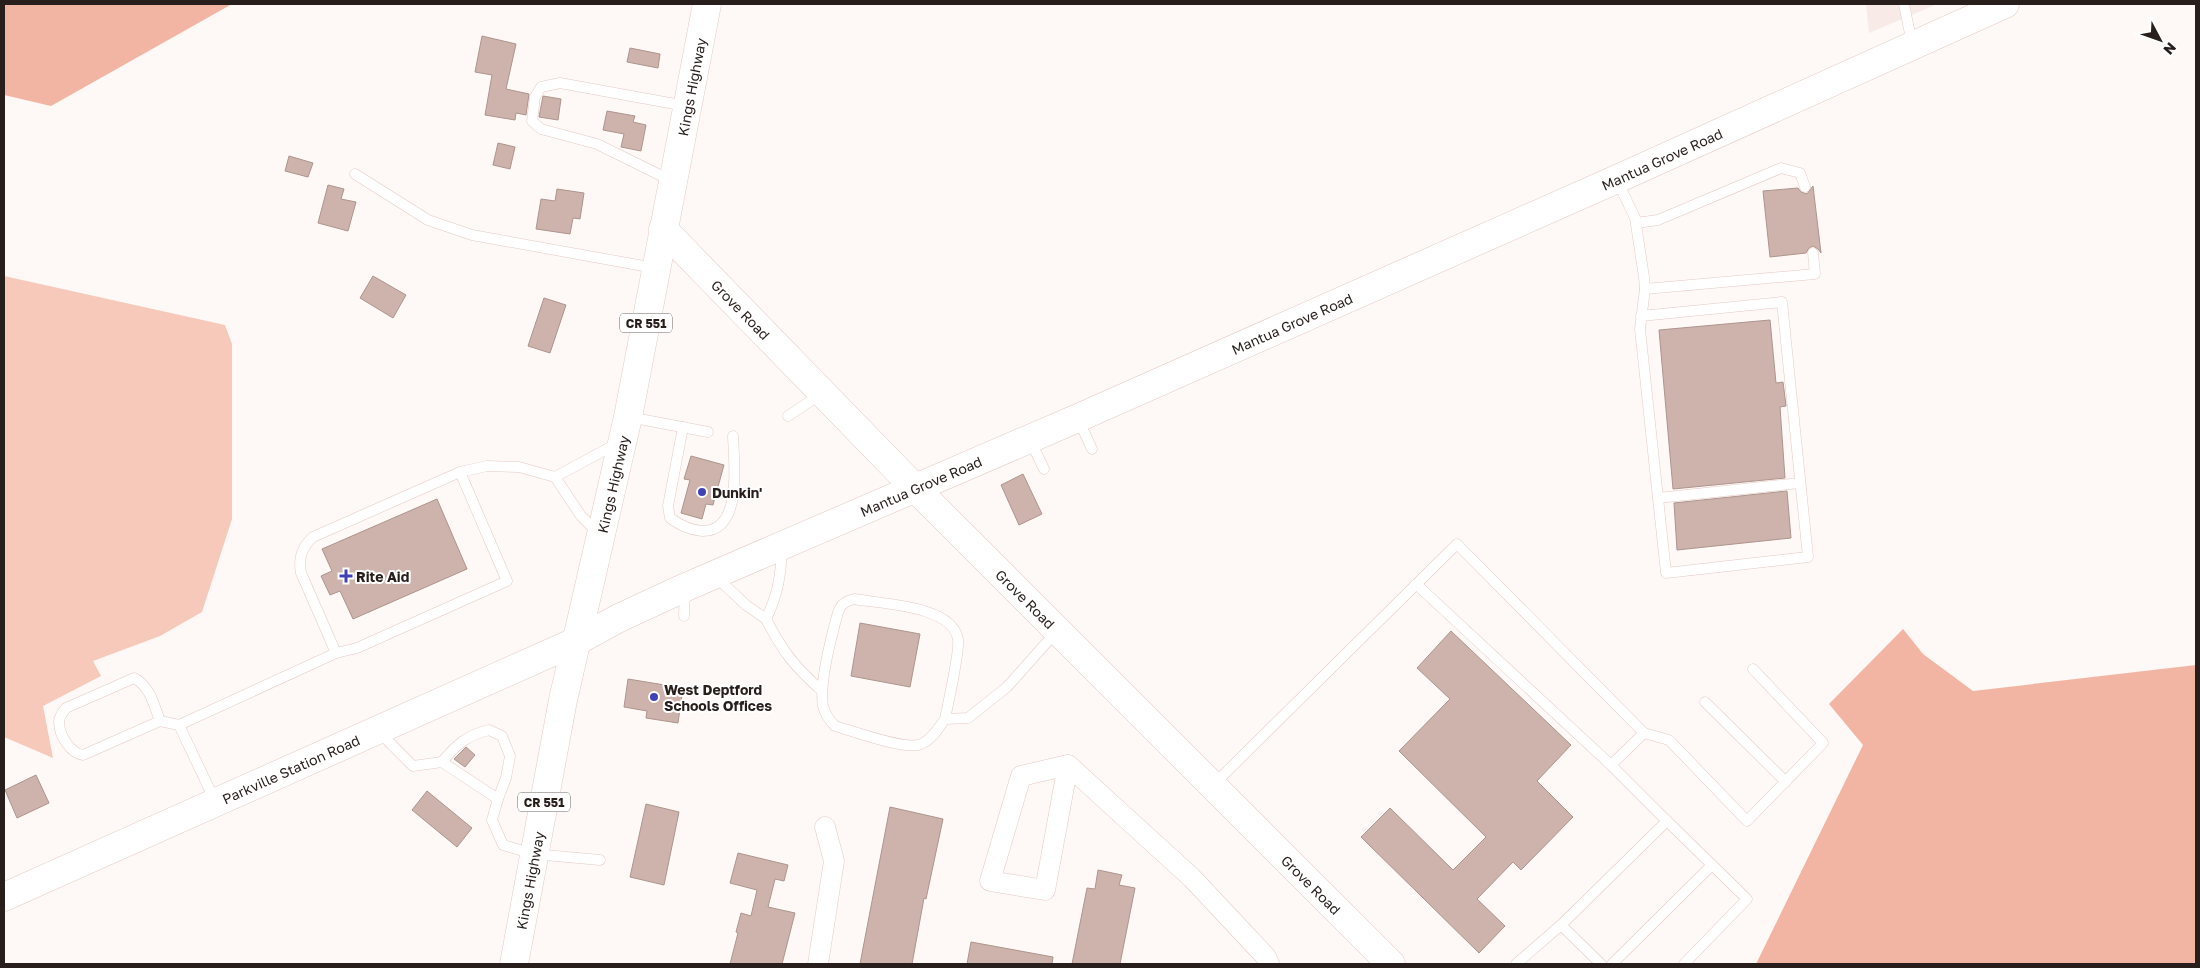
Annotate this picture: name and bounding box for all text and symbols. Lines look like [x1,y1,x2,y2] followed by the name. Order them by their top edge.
[2135,15,2185,65] north arrow
[673,36,709,137] street label: Kings Highway
[2160,39,2180,58] text: N
[1599,124,1725,193] street label: Mantua Grove Road
[708,276,774,343] street label: Grove Road
[1229,289,1355,358] street label: Mantua Grove Road
[620,314,672,332] road number: CR 551
[593,434,632,535] street label: Kings Highway
[857,452,984,519] street label: Mantua Grove Road
[712,484,762,501] place label: Dunkin'
[696,486,708,498] marker: Dunkin'
[993,566,1059,632] street label: Grove Road
[356,568,409,585] place label: Rite Aid
[340,570,352,582] marker: Rite Aid
[664,681,772,714] place label: West Deptford Schools Offices
[648,691,660,703] marker: West Deptford Schools Offices
[219,731,362,807] street label: Parkville Station Road
[518,792,570,812] road number: CR 551
[512,830,547,931] street label: Kings Highway
[1278,851,1345,918] street label: Grove Road

